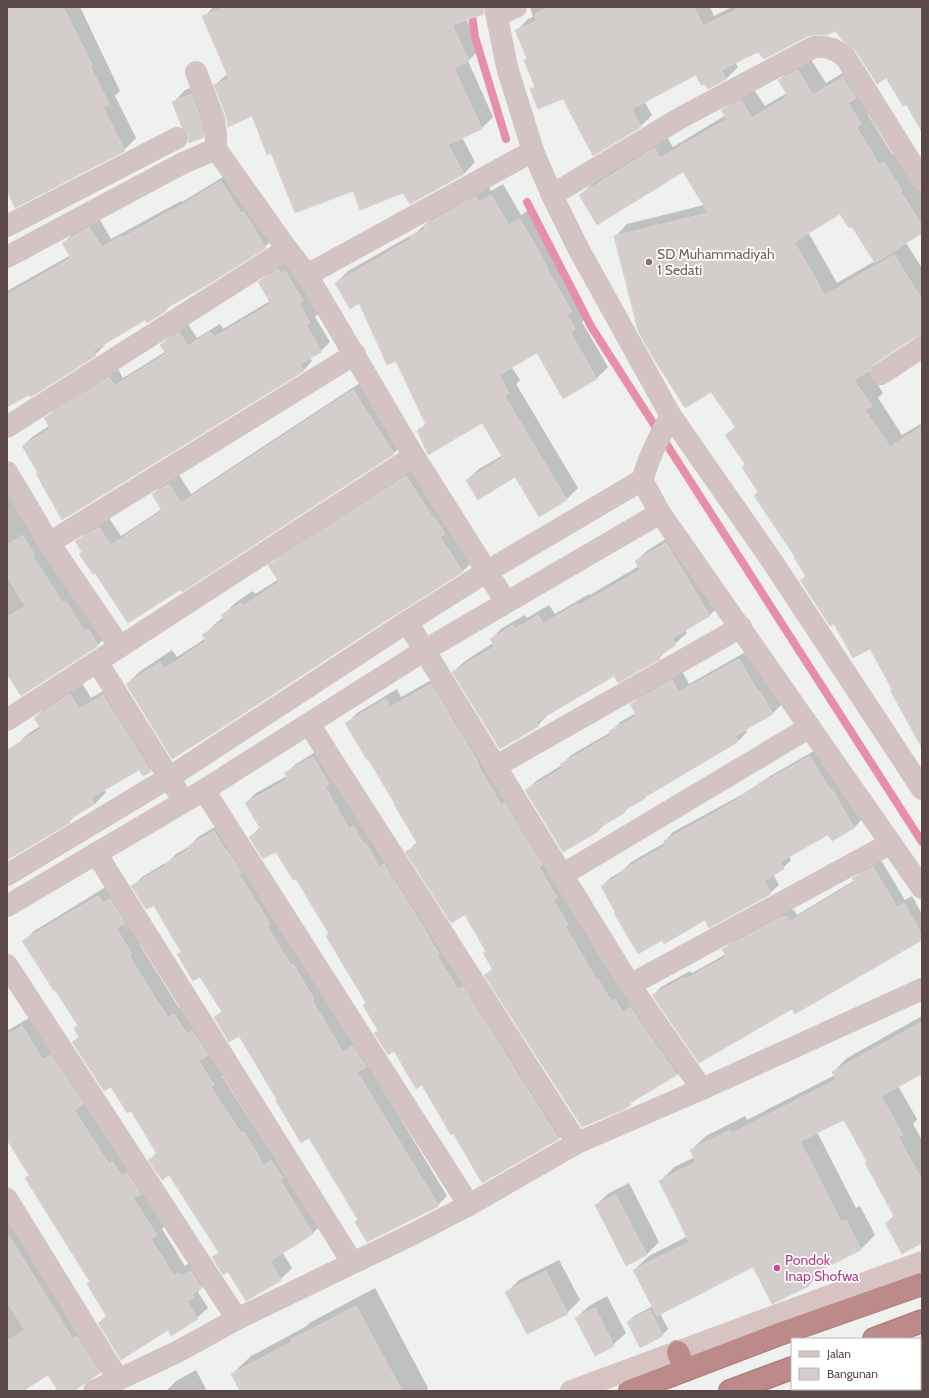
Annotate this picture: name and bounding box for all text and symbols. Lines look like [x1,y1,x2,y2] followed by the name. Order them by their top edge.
[657,245,775,279] place label: SD Muhammadiyah 1 Sedati
[644,257,654,267] marker: SD Muhammadiyah 1 Sedati
[785,1251,859,1285] place label: Pondok Inap Shofwa
[772,1263,782,1273] marker: Pondok Inap Shofwa
[791,1338,921,1390] legend
[826,1346,851,1361] text: Jalan
[827,1366,878,1381] text: Bangunan

